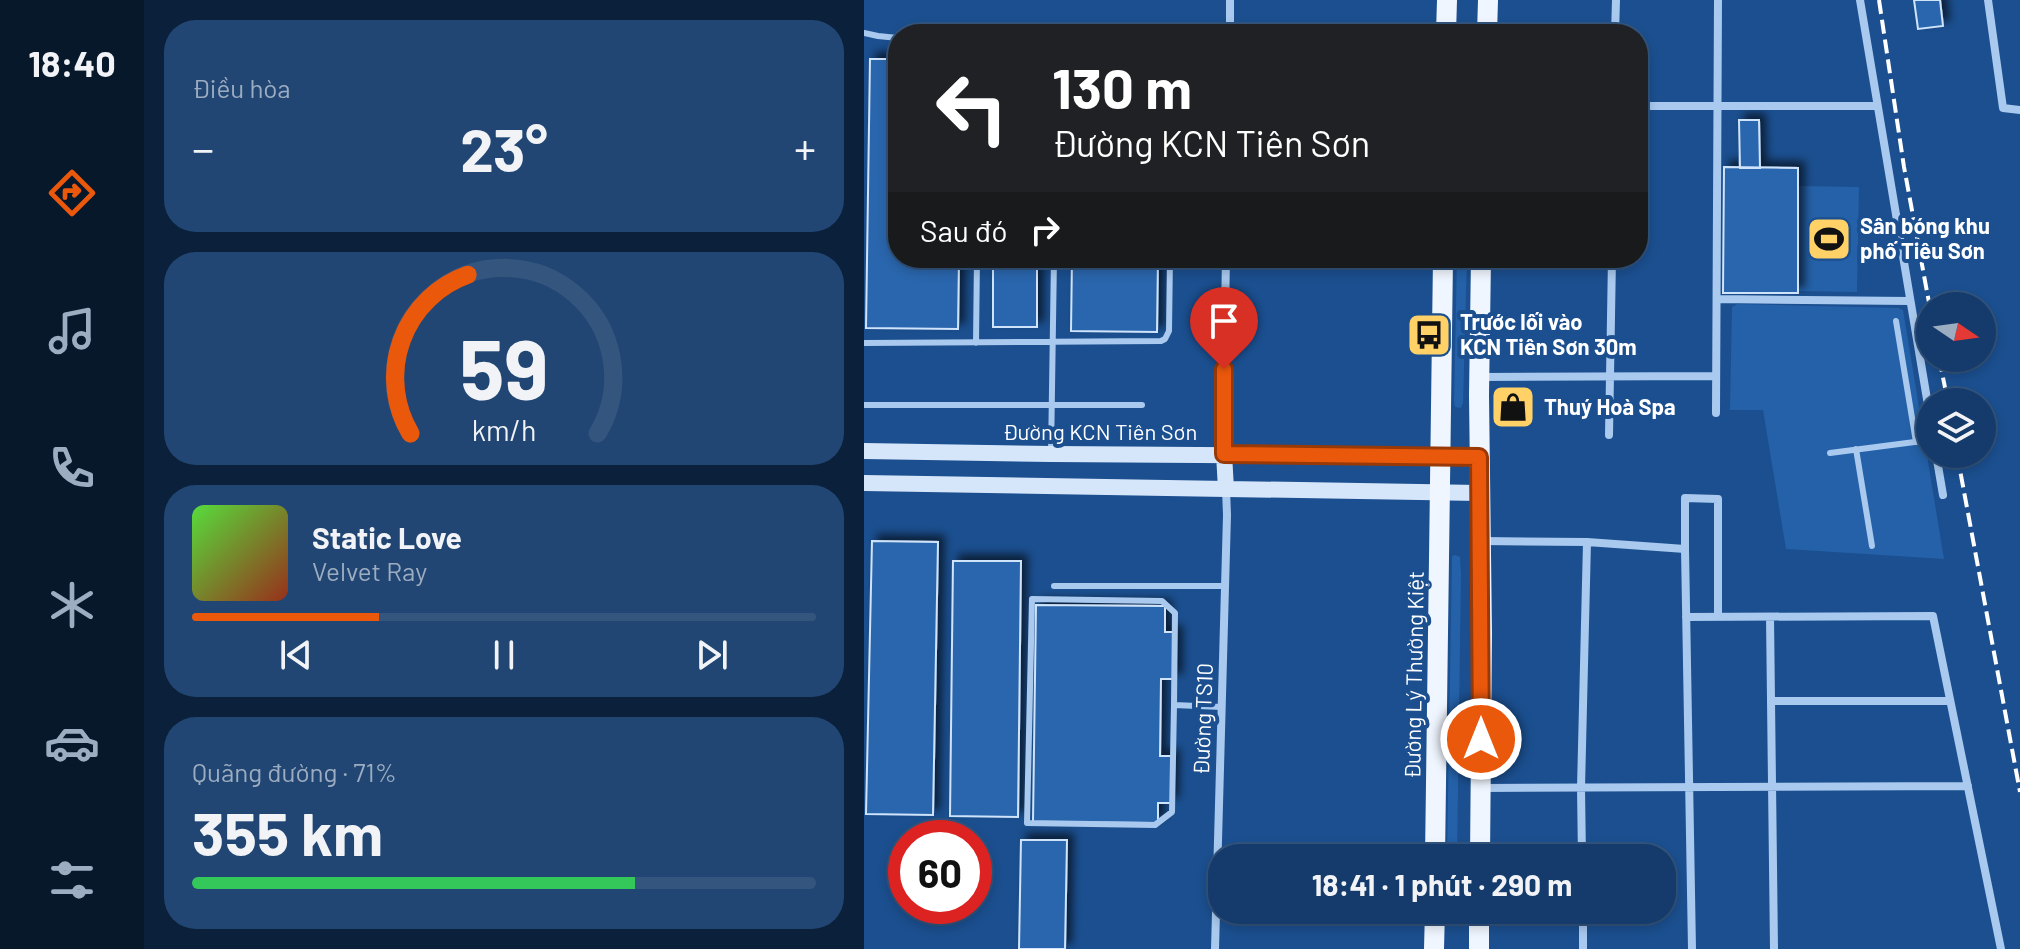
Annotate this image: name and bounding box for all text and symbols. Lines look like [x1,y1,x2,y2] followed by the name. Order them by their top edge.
[28,41,116,84] text: 18:40
[1052,53,1192,120] text: 130 m
[920,56,1024,160] icon: left
[192,72,290,103] text: Điều hòa
[460,112,548,184] text: 23°
[192,121,214,174] text: −
[794,121,816,174] text: +
[1052,121,1370,164] text: Đường KCN Tiên Sơn
[44,165,100,221] icon: directions
[1023,208,1067,252] icon: right
[920,212,1007,248] text: Sau đó
[1860,212,1990,263] place label: Sân bóng khu phố Tiêu Sơn
[1805,215,1853,263] sports icon: Sân bóng khu phố Tiêu Sơn
[1190,287,1258,369] pin
[1916,292,1996,372] north arrow
[1916,292,1996,468] map controls
[1202,299,1246,343] icon: arrive
[44,303,100,359] icon: music
[1460,308,1637,359] place label: Trước lối vào KCN Tiên Sơn 30m
[1405,311,1453,359] bus stop icon: Trước lối vào KCN Tiên Sơn 30m
[459,317,549,417] text: 59
[1489,383,1537,431] shop icon: Thuý Hoà Spa
[1916,388,1996,468] button: layers
[1544,393,1676,419] place label: Thuý Hoà Spa
[472,413,536,448] text: km/h
[1003,418,1197,444] street label: Đường KCN Tiên Sơn
[44,440,100,496] icon: phone
[312,519,462,555] text: Static Love
[312,555,427,586] text: Velvet Ray
[1398,571,1428,779] street label: Đường Lý Thường Kiệt
[44,577,100,633] icon: climate
[274,633,318,677] icon: previous
[482,633,526,677] icon: pause
[690,633,734,677] icon: next
[1187,663,1217,775] street label: Đường TS10
[1439,697,1523,781] position arrow
[44,715,100,771] icon: car
[192,756,397,787] text: Quãng đường · 71%
[192,796,383,868] text: 355 km
[888,820,992,924] speed limit sign: 60
[44,852,100,908] icon: filters
[1312,866,1572,902] text: 18:41 · 1 phút · 290 m

